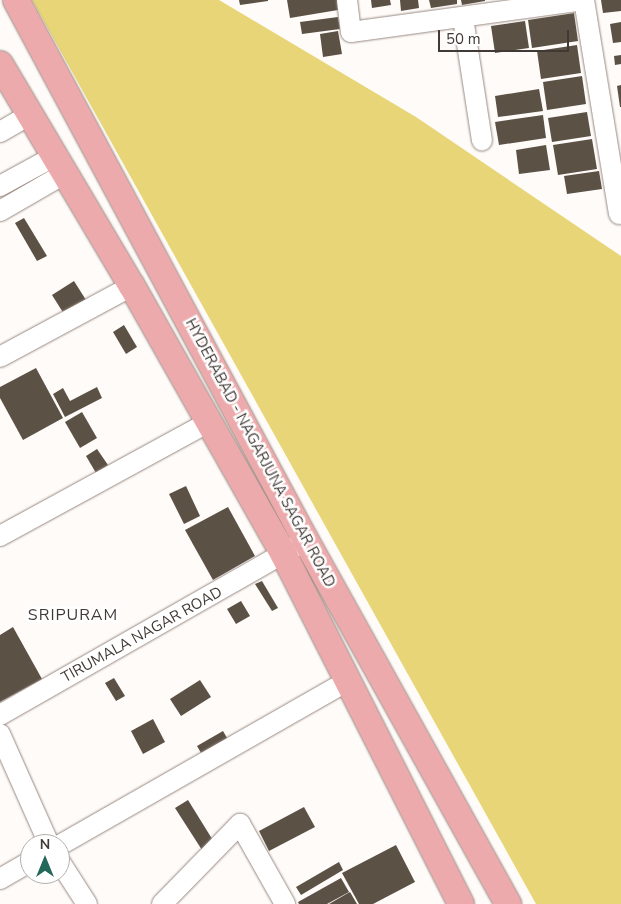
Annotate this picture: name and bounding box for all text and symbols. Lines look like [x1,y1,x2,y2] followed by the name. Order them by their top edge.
[441,20,572,52] scale bar
[446,29,481,49] text: 50 m
[181,316,339,590] street label: HYDERABAD - NAGARJUNA SAGAR ROAD
[58,583,226,687] street label: TIRUMALA NAGAR ROAD
[27,605,119,625] district label: SRIPURAM
[20,834,70,884] north arrow
[40,835,50,854] text: N

